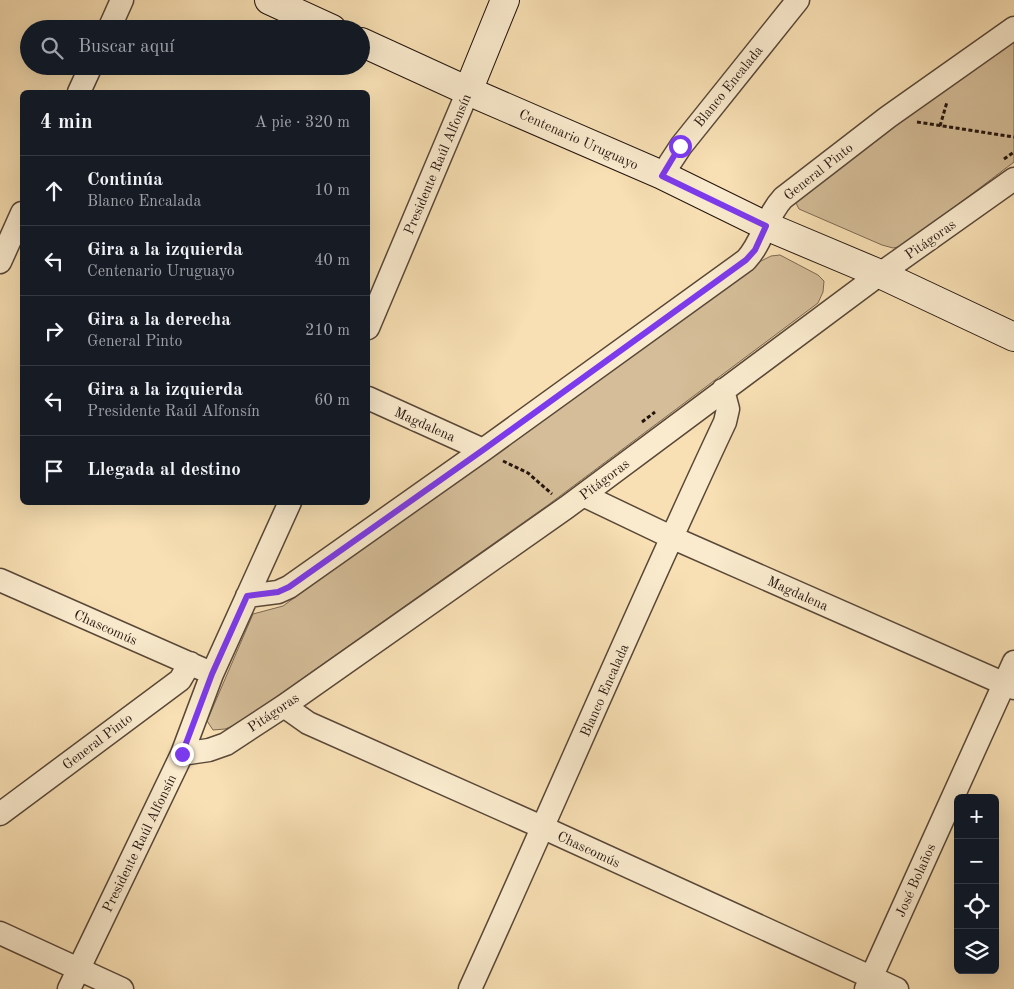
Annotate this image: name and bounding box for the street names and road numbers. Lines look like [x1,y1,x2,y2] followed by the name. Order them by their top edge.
[692,43,766,130] street label: Blanco Encalada
[402,92,474,237] street label: Presidente Raúl Alfonsín
[517,107,640,173] street label: Centenario Uruguayo
[781,141,856,203] street label: General Pinto
[903,217,958,262] street label: Pitágoras
[392,405,457,445] street label: Magdalena
[577,457,632,503] street label: Pitágoras
[765,574,830,614] street label: Magdalena
[72,608,139,648] street label: Chascomús
[578,642,632,739] street label: Blanco Encalada
[245,691,302,735] street label: Pitágoras
[60,711,135,773] street label: General Pinto
[100,772,180,914] street label: Presidente Raúl Alfonsín
[555,829,622,871] street label: Chascomús
[893,842,938,919] street label: José Bolaños

